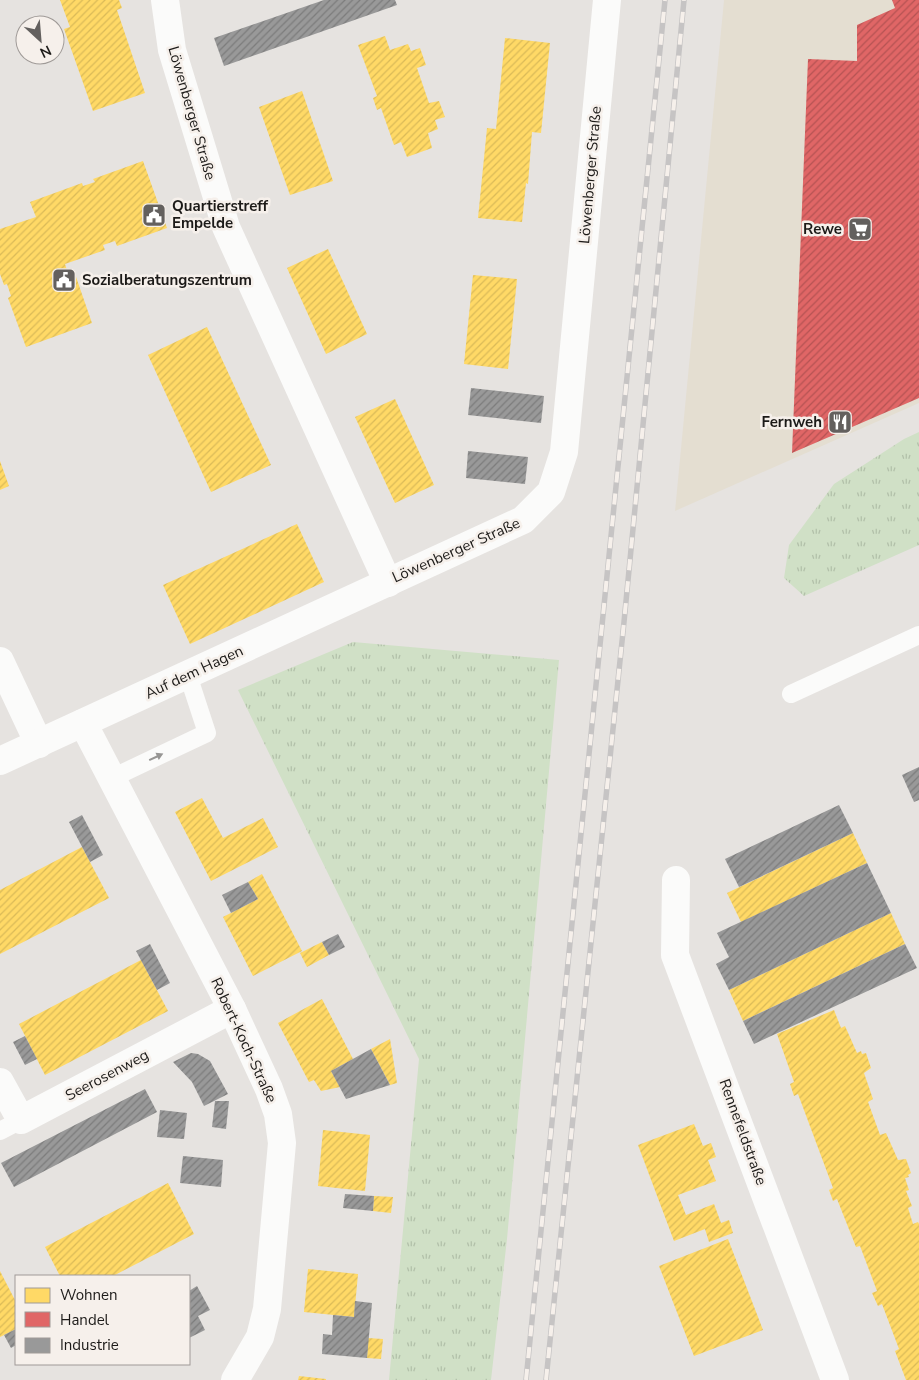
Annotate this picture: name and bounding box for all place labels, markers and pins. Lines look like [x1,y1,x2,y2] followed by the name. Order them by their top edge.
[172,196,268,233] place label: Quartierstreff Empelde
[141,202,167,228] public building icon: Quartierstreff Empelde
[847,216,873,242] supermarket icon: Rewe
[803,219,842,239] place label: Rewe
[51,267,77,293] public building icon: Sozialberatungszentrum
[82,270,252,290] place label: Sozialberatungszentrum
[827,409,853,435] restaurant icon: Fernweh
[762,412,822,432] place label: Fernweh

